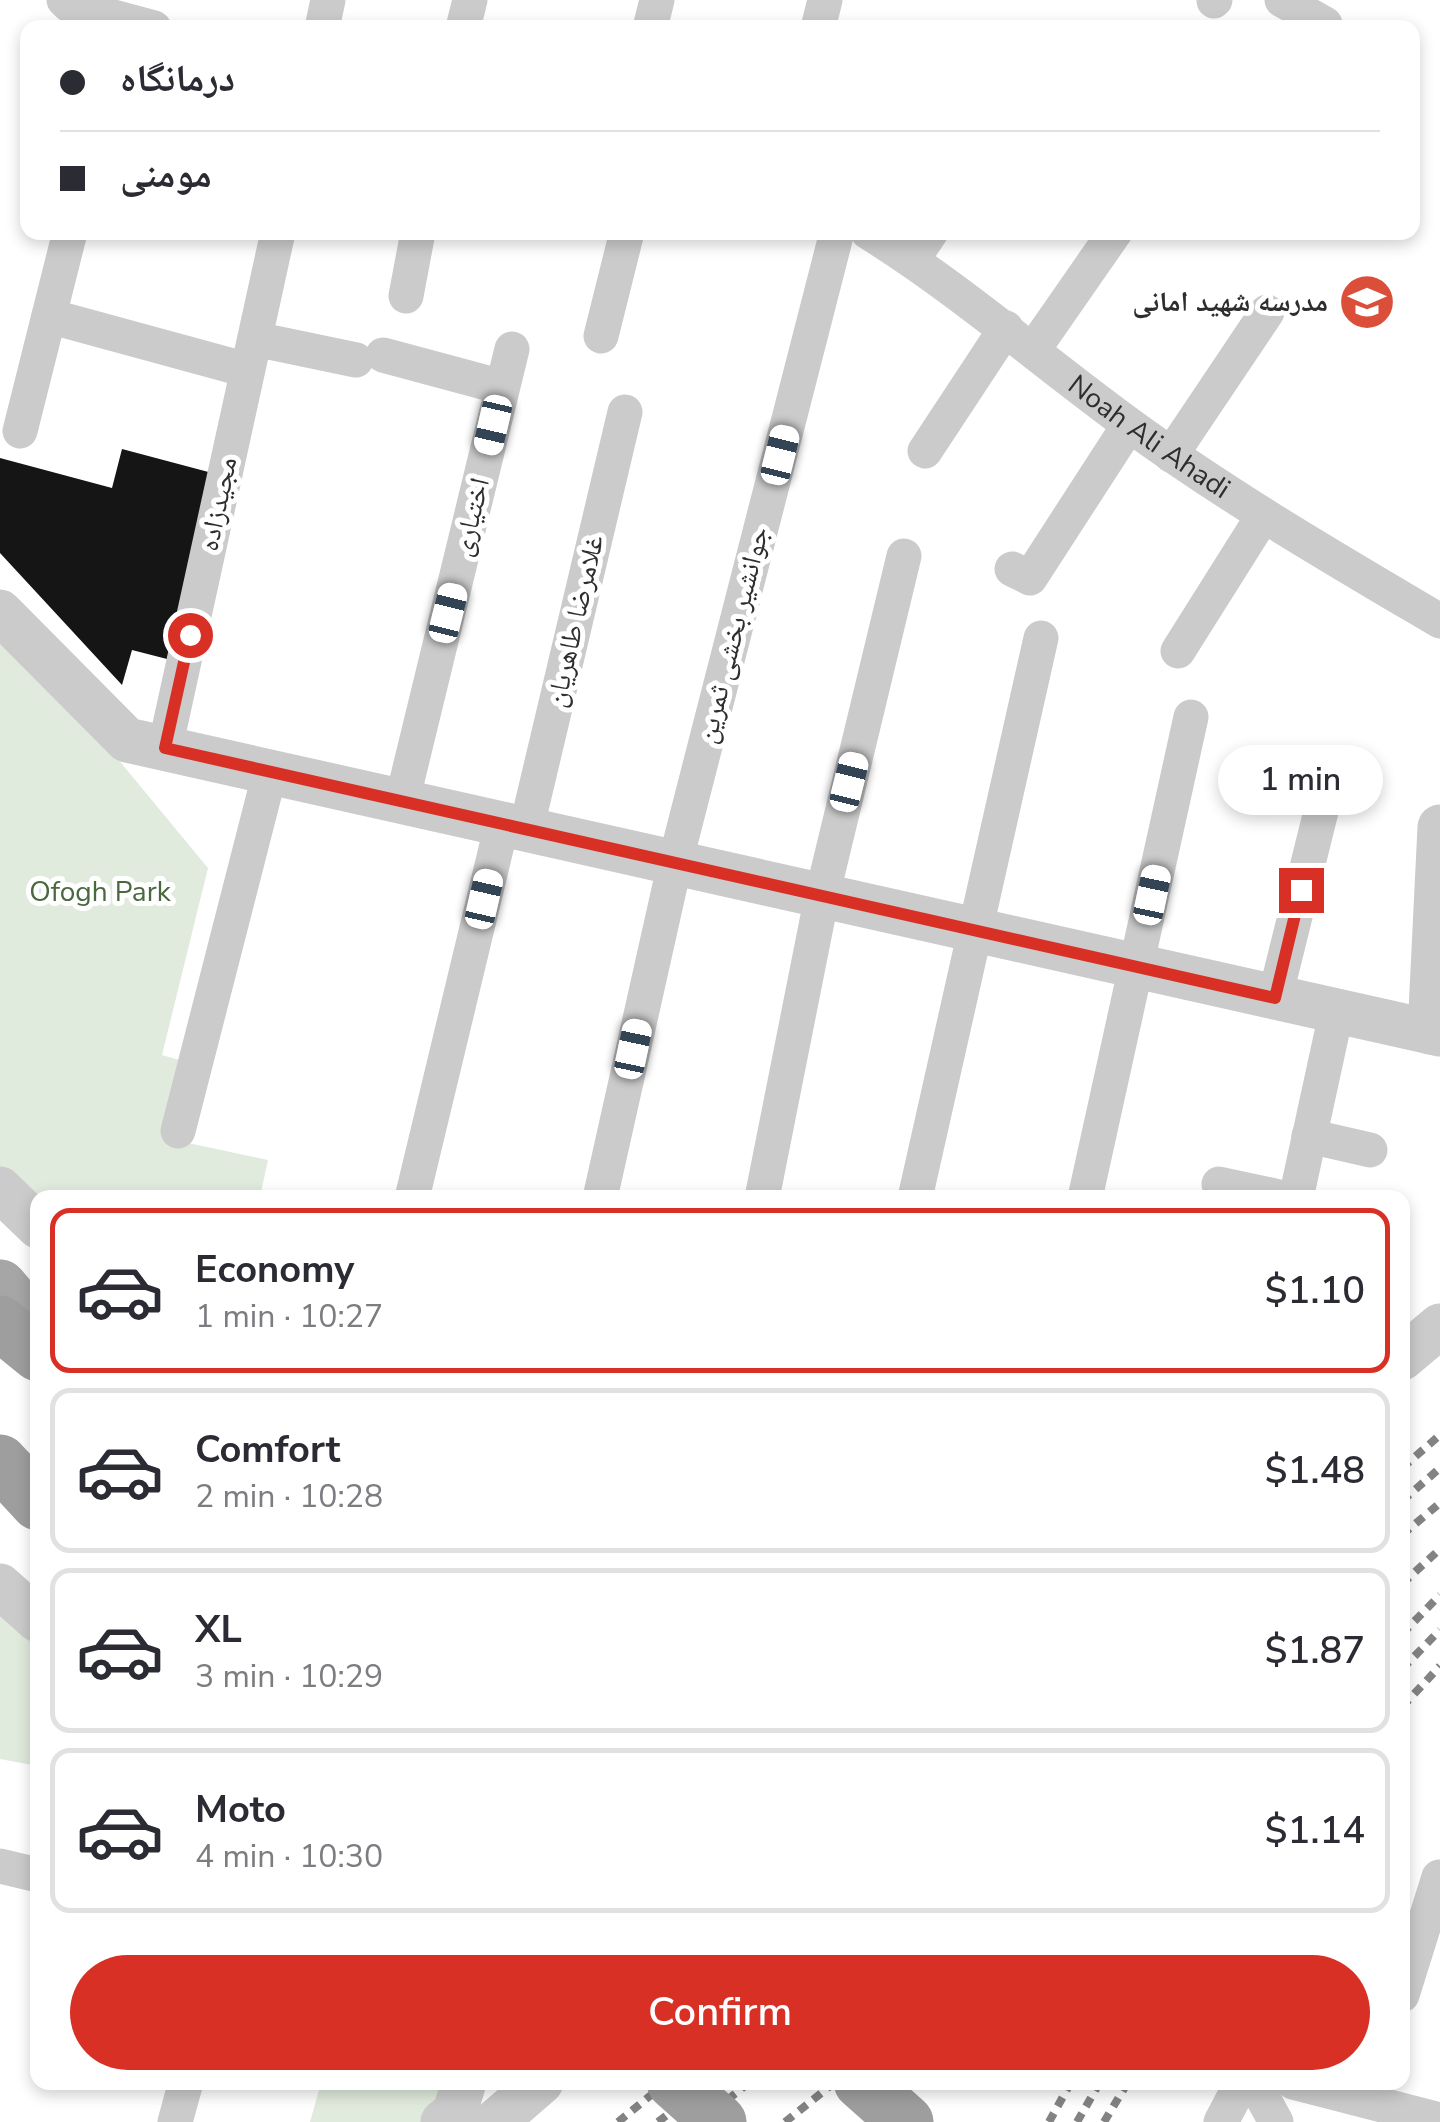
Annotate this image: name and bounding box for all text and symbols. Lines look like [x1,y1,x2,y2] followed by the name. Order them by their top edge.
[120,53,235,104] text: درمانگاه
[120,149,212,200] text: مومنی
[1337,272,1397,332] school or university icon: مدرسه شهید امانی
[1132,283,1328,321] place label: مدرسه شهید امانی
[1060,366,1237,508] street label: Noah Ali Ahadi
[472,392,514,458] car
[758,422,802,488] car
[190,453,246,555] street label: مجیدزاده
[443,474,499,560] street label: اختیاری
[688,523,778,747] street label: جوانشیر بخشی ثمرین
[537,531,613,711] street label: غلامرضا طاهریان
[426,580,470,646] car
[168,613,213,658] route start
[1218,745,1384,815] callout: 1 min
[827,749,871,815] car
[1260,758,1341,801] text: 1 min
[1131,863,1173,927] car
[463,866,505,932] car
[1279,868,1324,913] route end
[29,873,172,911] park label: Ofogh Park
[612,1017,654,1081] car
[195,1244,354,1295] text: Economy
[75,1246,165,1336] icon: car
[1265,1265,1365,1316] text: $1.10
[195,1295,383,1338] text: 1 min · 10:27
[195,1424,340,1475] text: Comfort
[75,1426,165,1516] icon: car
[1265,1445,1365,1496] text: $1.48
[195,1475,383,1518] text: 2 min · 10:28
[195,1604,242,1655] text: XL
[75,1606,165,1696] icon: car
[1265,1625,1365,1676] text: $1.87
[195,1655,383,1698] text: 3 min · 10:29
[195,1784,286,1835] text: Moto
[75,1786,165,1876] icon: car
[1265,1805,1365,1856] text: $1.14
[195,1835,383,1878] text: 4 min · 10:30
[70,1955,1370,2070] button: Confirm

